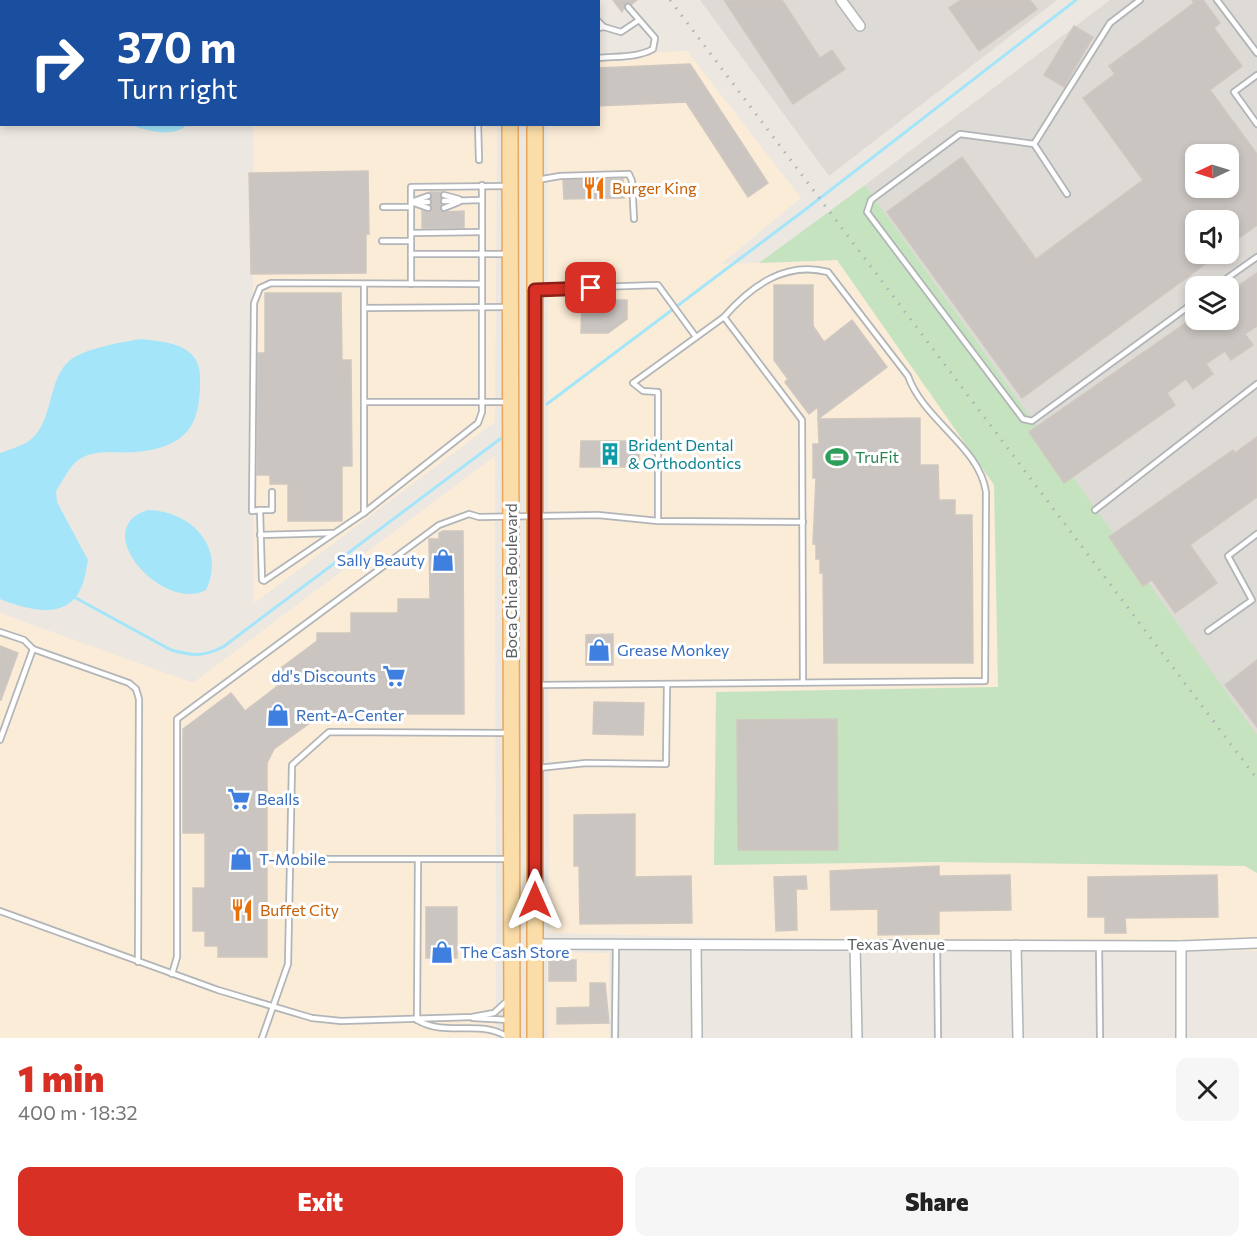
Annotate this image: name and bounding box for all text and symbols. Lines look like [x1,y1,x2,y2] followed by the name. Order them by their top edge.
[117,20,236,72] text: 370 m
[18,24,96,102] icon: right
[117,72,237,105] text: Turn right
[1185,144,1239,198] north arrow
[1185,144,1239,330] map controls
[581,175,607,201] restaurant icon: Burger King
[612,178,697,197] place label: Burger King
[1185,210,1239,264] button: sound
[565,262,616,313] pin
[574,271,607,304] icon: arrive
[1185,276,1239,330] button: layers
[628,435,741,472] place label: Brident Dental & Orthodontics
[597,441,623,467] building icon: Brident Dental & Orthodontics
[824,444,850,470] sports icon: TruFit
[855,447,900,466] place label: TruFit
[501,503,520,659] street label: Boca Chica Boulevard
[430,547,456,573] shop icon: Sally Beauty
[337,550,425,569] place label: Sally Beauty
[586,637,612,663] shop icon: Grease Monkey
[617,640,729,659] place label: Grease Monkey
[381,663,407,689] supermarket icon: dd's Discounts
[271,666,376,685] place label: dd's Discounts
[265,702,291,728] shop icon: Rent-A-Center
[296,705,405,724] place label: Rent-A-Center
[226,786,252,812] supermarket icon: Bealls
[257,789,300,808] place label: Bealls
[228,846,254,872] shop icon: T-Mobile
[259,849,326,868] place label: T-Mobile
[503,868,567,932] position arrow
[229,897,255,923] restaurant icon: Buffet City
[260,900,339,919] place label: Buffet City
[847,934,945,953] street label: Texas Avenue
[429,939,455,965] shop icon: The Cash Store
[460,942,570,961] place label: The Cash Store
[18,1055,104,1099] text: 1 min
[1176,1058,1239,1121] button: close
[18,1100,138,1124] text: 400 m · 18:32
[18,1167,623,1236] button: Exit
[635,1167,1239,1236] button: Share

